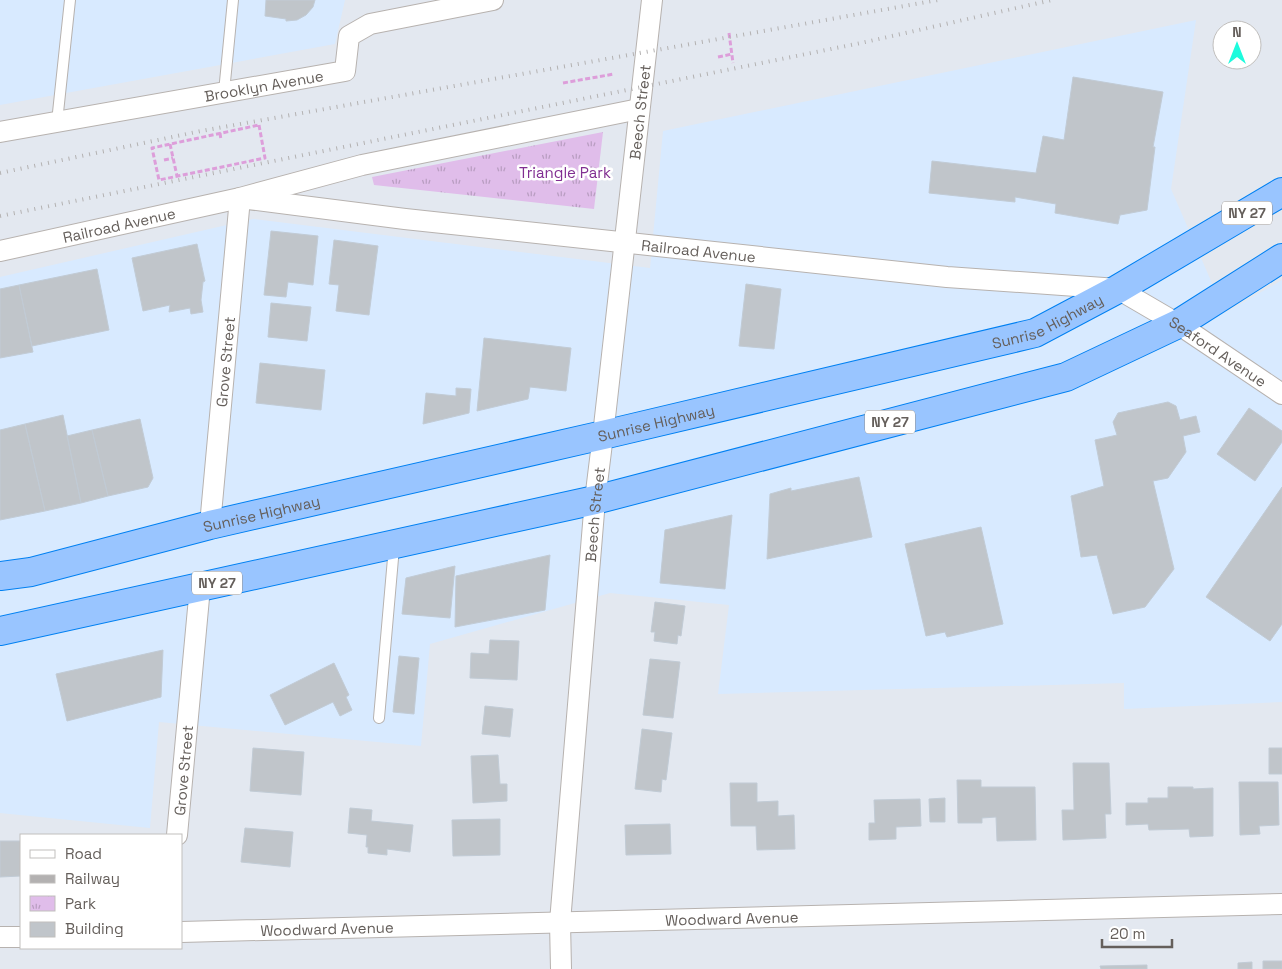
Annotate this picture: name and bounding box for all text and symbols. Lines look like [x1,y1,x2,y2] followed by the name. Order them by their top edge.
[1212,20,1262,70] north arrow
[1232,23,1242,41] text: N
[625,63,654,161] street label: Beech Street
[203,65,325,105] street label: Brooklyn Avenue
[519,163,611,182] park label: Triangle Park
[1222,202,1272,224] road number: NY 27
[61,203,177,246] street label: Railroad Avenue
[640,235,757,266] street label: Railroad Avenue
[990,289,1106,352] street label: Sunrise Highway
[1166,312,1271,391] street label: Seaford Avenue
[211,316,239,408] street label: Grove Street
[596,400,716,445] street label: Sunrise Highway
[865,411,915,434] road number: NY 27
[580,466,609,563] street label: Beech Street
[201,491,322,536] street label: Sunrise Highway
[192,572,242,594] road number: NY 27
[169,724,197,816] street label: Grove Street
[20,834,182,949] legend
[65,844,102,863] text: Road
[65,869,120,888] text: Railway
[65,894,96,913] text: Park
[665,907,799,929] street label: Woodward Avenue
[1102,916,1172,948] scale bar
[260,917,394,939] street label: Woodward Avenue
[65,919,124,938] text: Building
[1110,924,1145,943] text: 20 m

